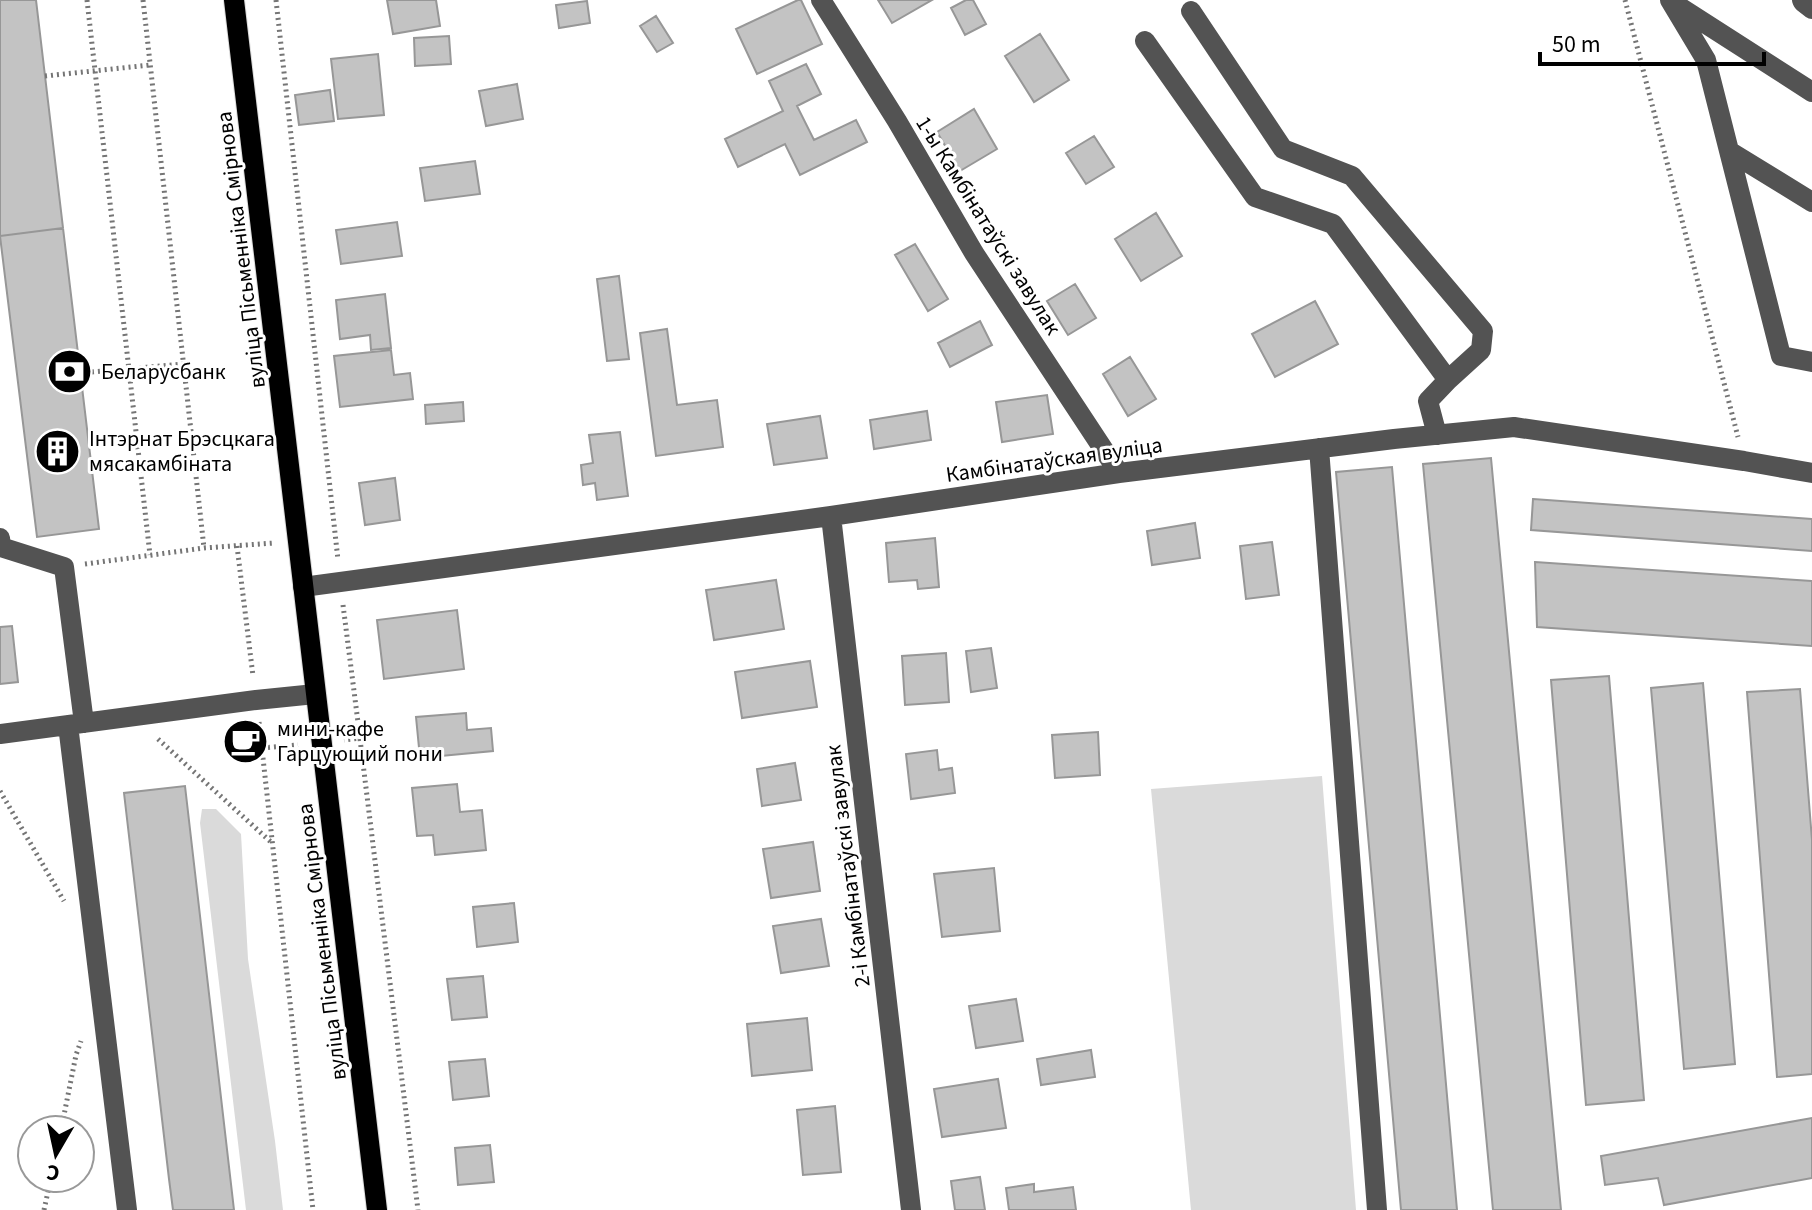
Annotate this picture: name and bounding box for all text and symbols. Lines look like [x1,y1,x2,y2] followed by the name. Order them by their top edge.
[1540,16,1764,66] scale bar
[1552,27,1601,62] text: 50 m
[208,110,274,390] street label: вуліца Пісьменніка Смірнова
[908,110,1069,341] street label: 1-ы Камбінатаўскі завулак
[46,347,94,395] bank icon: Беларусбанк
[101,356,226,388] place label: Беларусбанк
[89,423,275,480] place label: Інтэрнат Брэсцкага мясакамбіната
[34,427,82,475] building icon: Інтэрнат Брэсцкага мясакамбіната
[944,429,1165,491] street label: Камбінатаўская вуліца
[277,713,443,770] place label: мини-кафе Гарцующий пони
[222,717,270,765] cafe icon: мини-кафе Гарцующий пони
[817,743,879,989] street label: 2-і Камбінатаўскі завулак
[289,802,355,1082] street label: вуліца Пісьменніка Смірнова
[16,1114,96,1194] north arrow
[44,1156,62,1190] text: С

